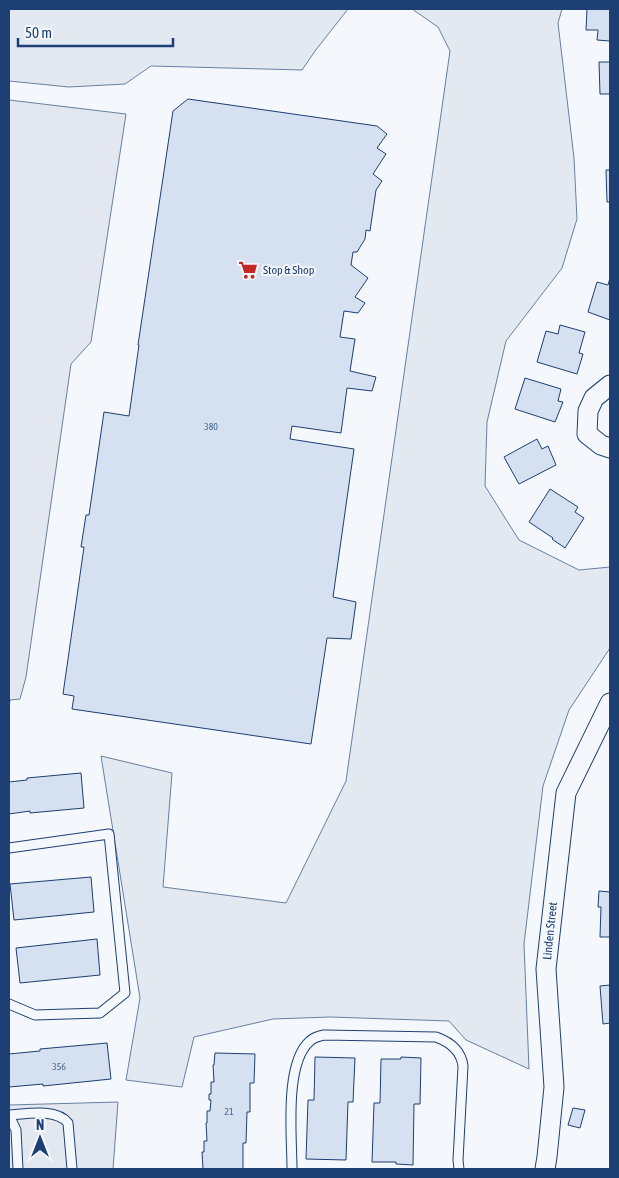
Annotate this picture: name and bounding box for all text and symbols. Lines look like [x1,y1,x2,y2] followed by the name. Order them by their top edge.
[18,15,172,47] scale bar
[25,24,52,41] text: 50 m
[237,259,259,281] supermarket icon: Stop & Shop
[263,263,315,277] place label: Stop & Shop
[204,421,218,432] house number: 380
[540,901,560,961] street label: Linden Street
[52,1061,66,1072] house number: 356
[224,1106,234,1117] house number: 21
[15,1113,65,1163] north arrow
[36,1117,44,1133] text: N

